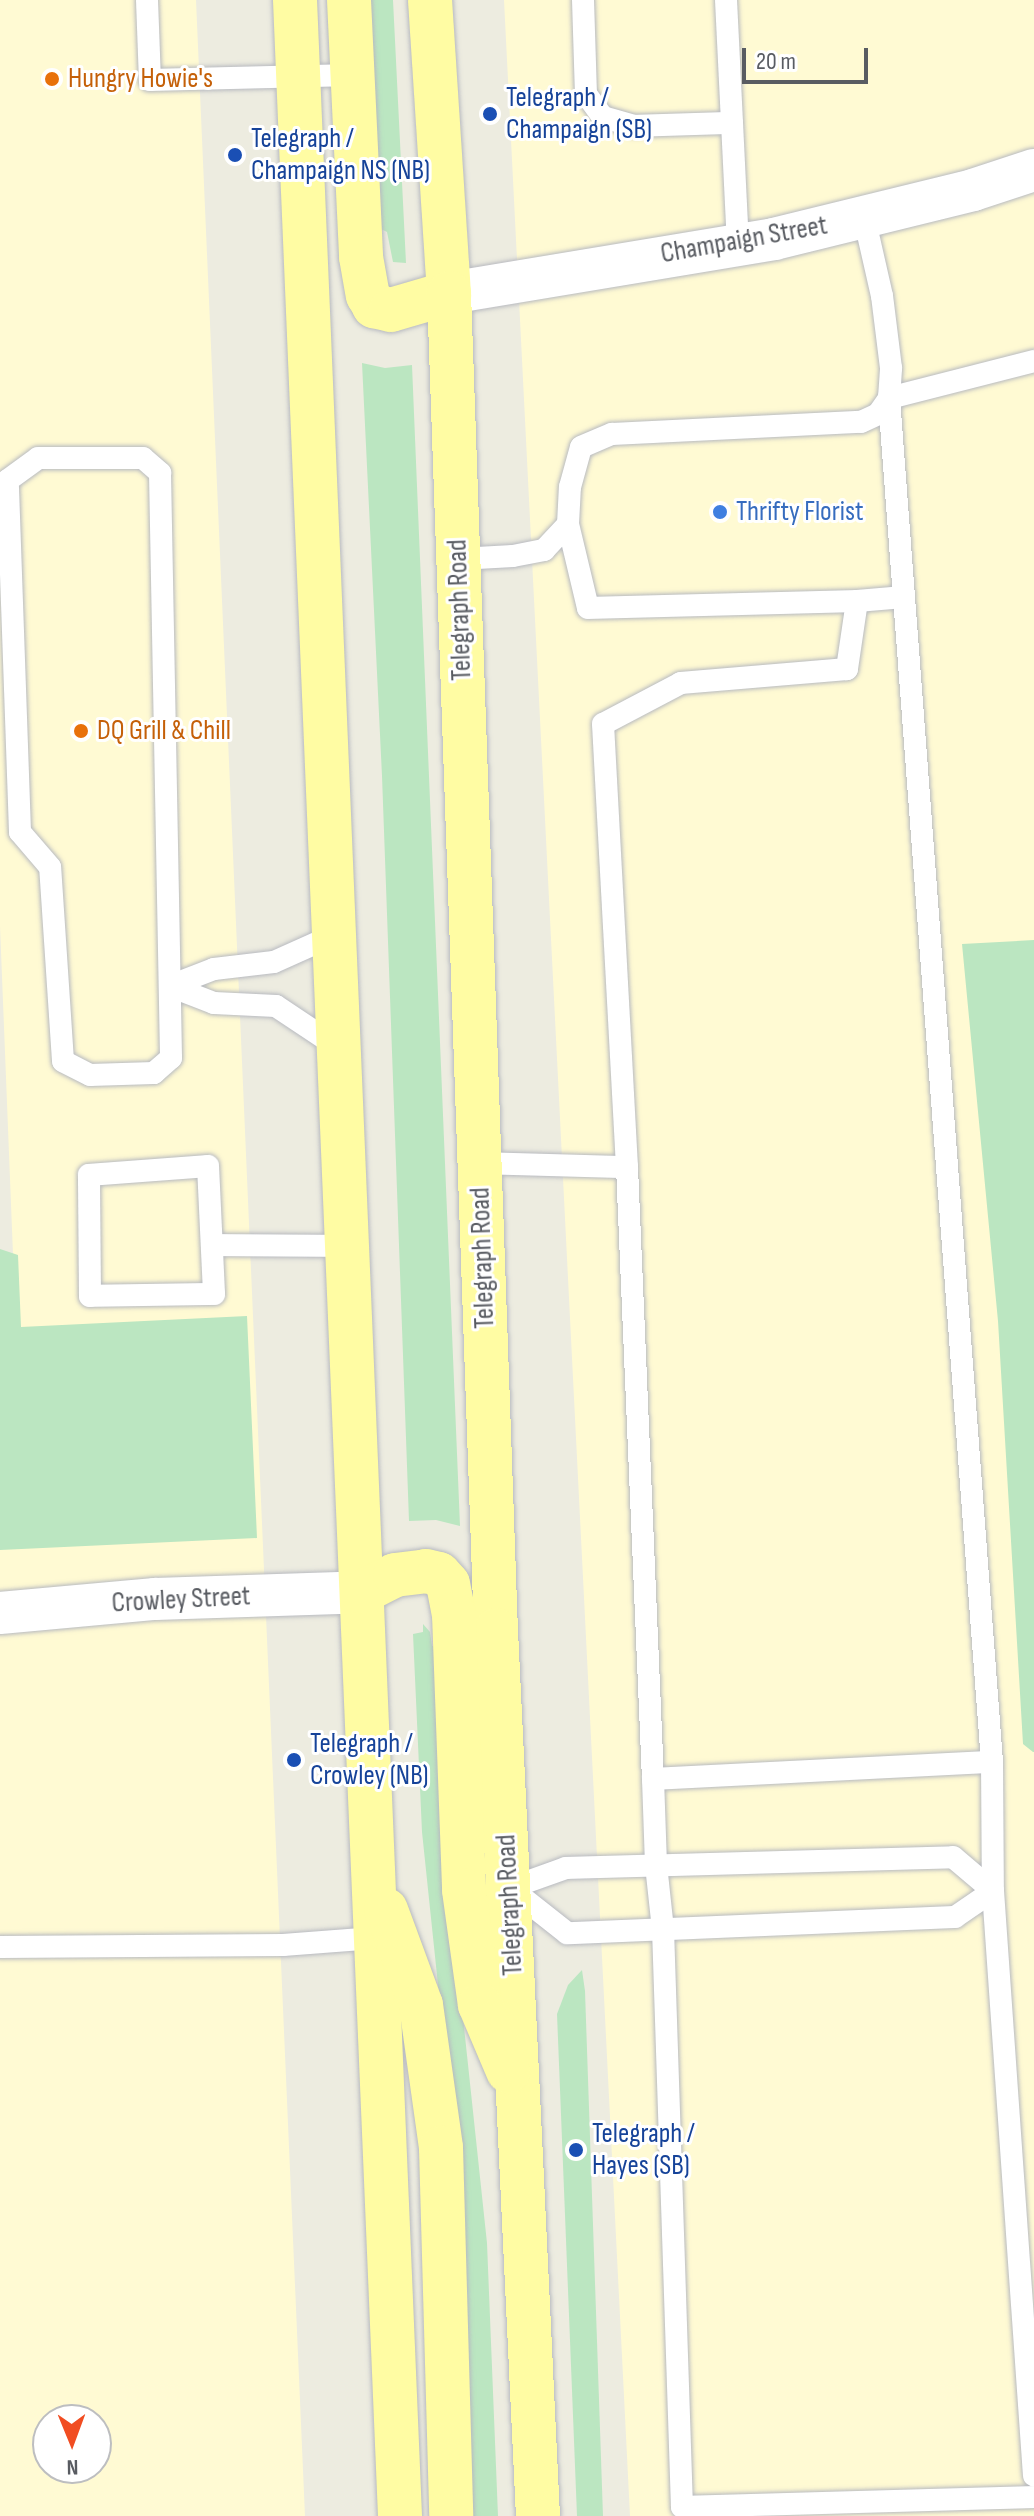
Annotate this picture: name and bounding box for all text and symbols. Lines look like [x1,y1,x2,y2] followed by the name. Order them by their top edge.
[746,32,872,82] scale bar
[756,47,796,76] text: 20 m
[68,62,213,96] place label: Hungry Howie's
[43,70,61,88] marker: Hungry Howie's
[506,81,652,147] place label: Telegraph / Champaign (SB)
[481,105,499,123] marker: Telegraph / Champaign (SB)
[251,122,430,188] place label: Telegraph / Champaign NS (NB)
[226,146,244,164] marker: Telegraph / Champaign NS (NB)
[658,209,830,271] street label: Champaign Street
[736,495,864,529] place label: Thrifty Florist
[711,503,729,521] marker: Thrifty Florist
[441,539,479,681] street label: Telegraph Road
[97,714,231,748] place label: DQ Grill & Chill
[72,722,90,740] marker: DQ Grill & Chill
[464,1187,502,1329] street label: Telegraph Road
[111,1580,251,1620] street label: Crowley Street
[310,1727,429,1793] place label: Telegraph / Crowley (NB)
[285,1751,303,1769] marker: Telegraph / Crowley (NB)
[490,1833,530,1977] street label: Telegraph Road
[592,2117,695,2183] place label: Telegraph / Hayes (SB)
[567,2141,585,2159] marker: Telegraph / Hayes (SB)
[32,2404,112,2484] north arrow
[66,2453,79,2480] text: N

